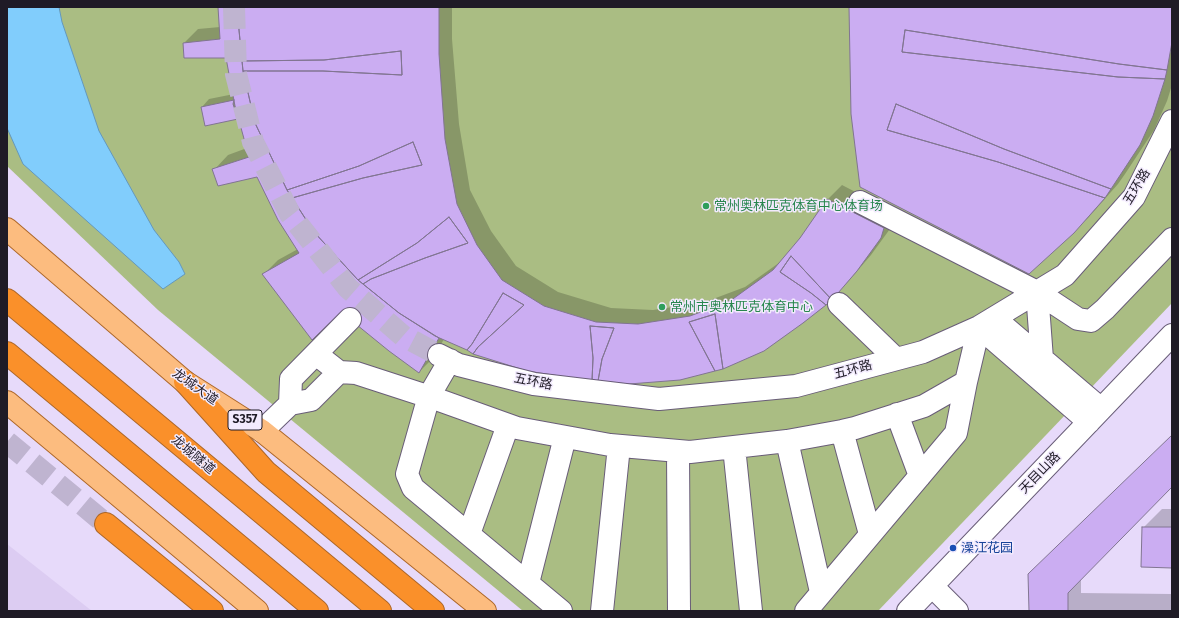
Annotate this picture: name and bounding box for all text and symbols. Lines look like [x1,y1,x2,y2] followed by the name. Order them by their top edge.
[1120,166,1154,208] street label: 五环路
[714,198,883,214] place label: 常州奥林匹克体育中心体育场
[701,201,711,211] marker: 常州奥林匹克体育中心体育场
[670,299,813,315] place label: 常州市奥林匹克体育中心
[657,302,667,312] marker: 常州市奥林匹克体育中心
[832,357,874,383] street label: 五环路
[169,366,221,408] street label: 龙城大道
[512,371,554,393] street label: 五环路
[228,410,262,430] road number: S357
[168,432,218,478] street label: 龙城隧道
[1016,449,1064,497] street label: 天目山路
[961,540,1013,556] place label: 澡江花园
[948,543,958,553] marker: 澡江花园

